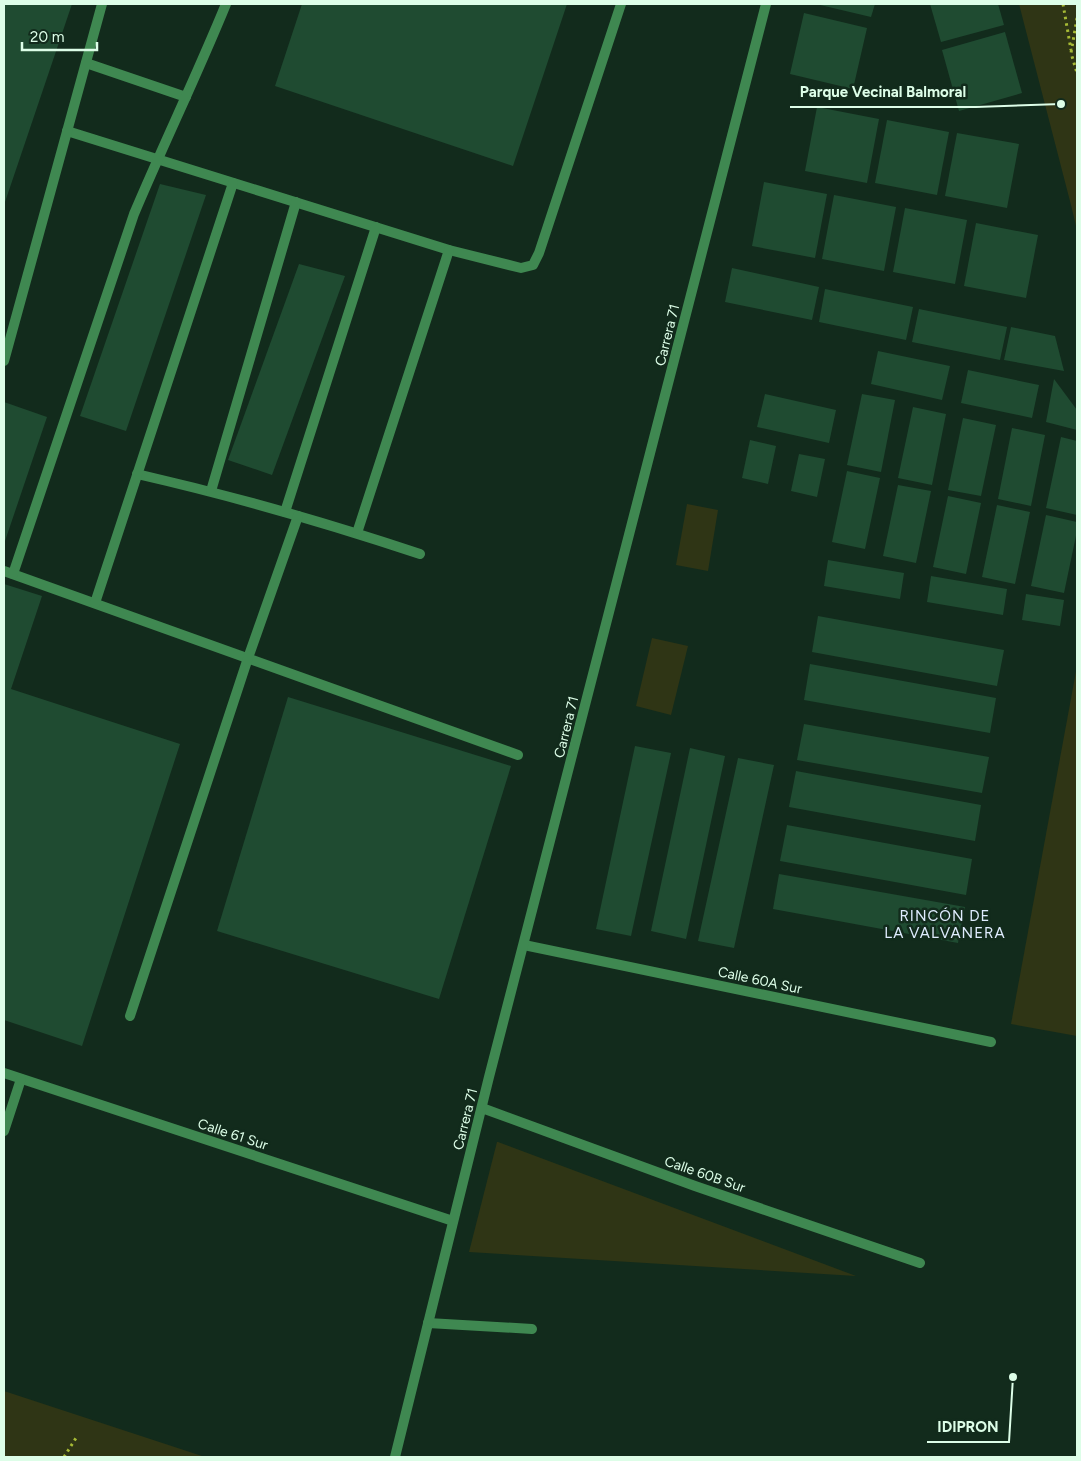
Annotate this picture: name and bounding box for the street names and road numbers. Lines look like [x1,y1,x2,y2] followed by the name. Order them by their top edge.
[652,303,683,368] street label: Carrera 71
[551,695,582,760] street label: Carrera 71
[716,963,804,998] street label: Calle 60A Sur
[450,1087,481,1152] street label: Carrera 71
[196,1115,270,1154] street label: Calle 61 Sur
[662,1153,748,1196] street label: Calle 60B Sur

